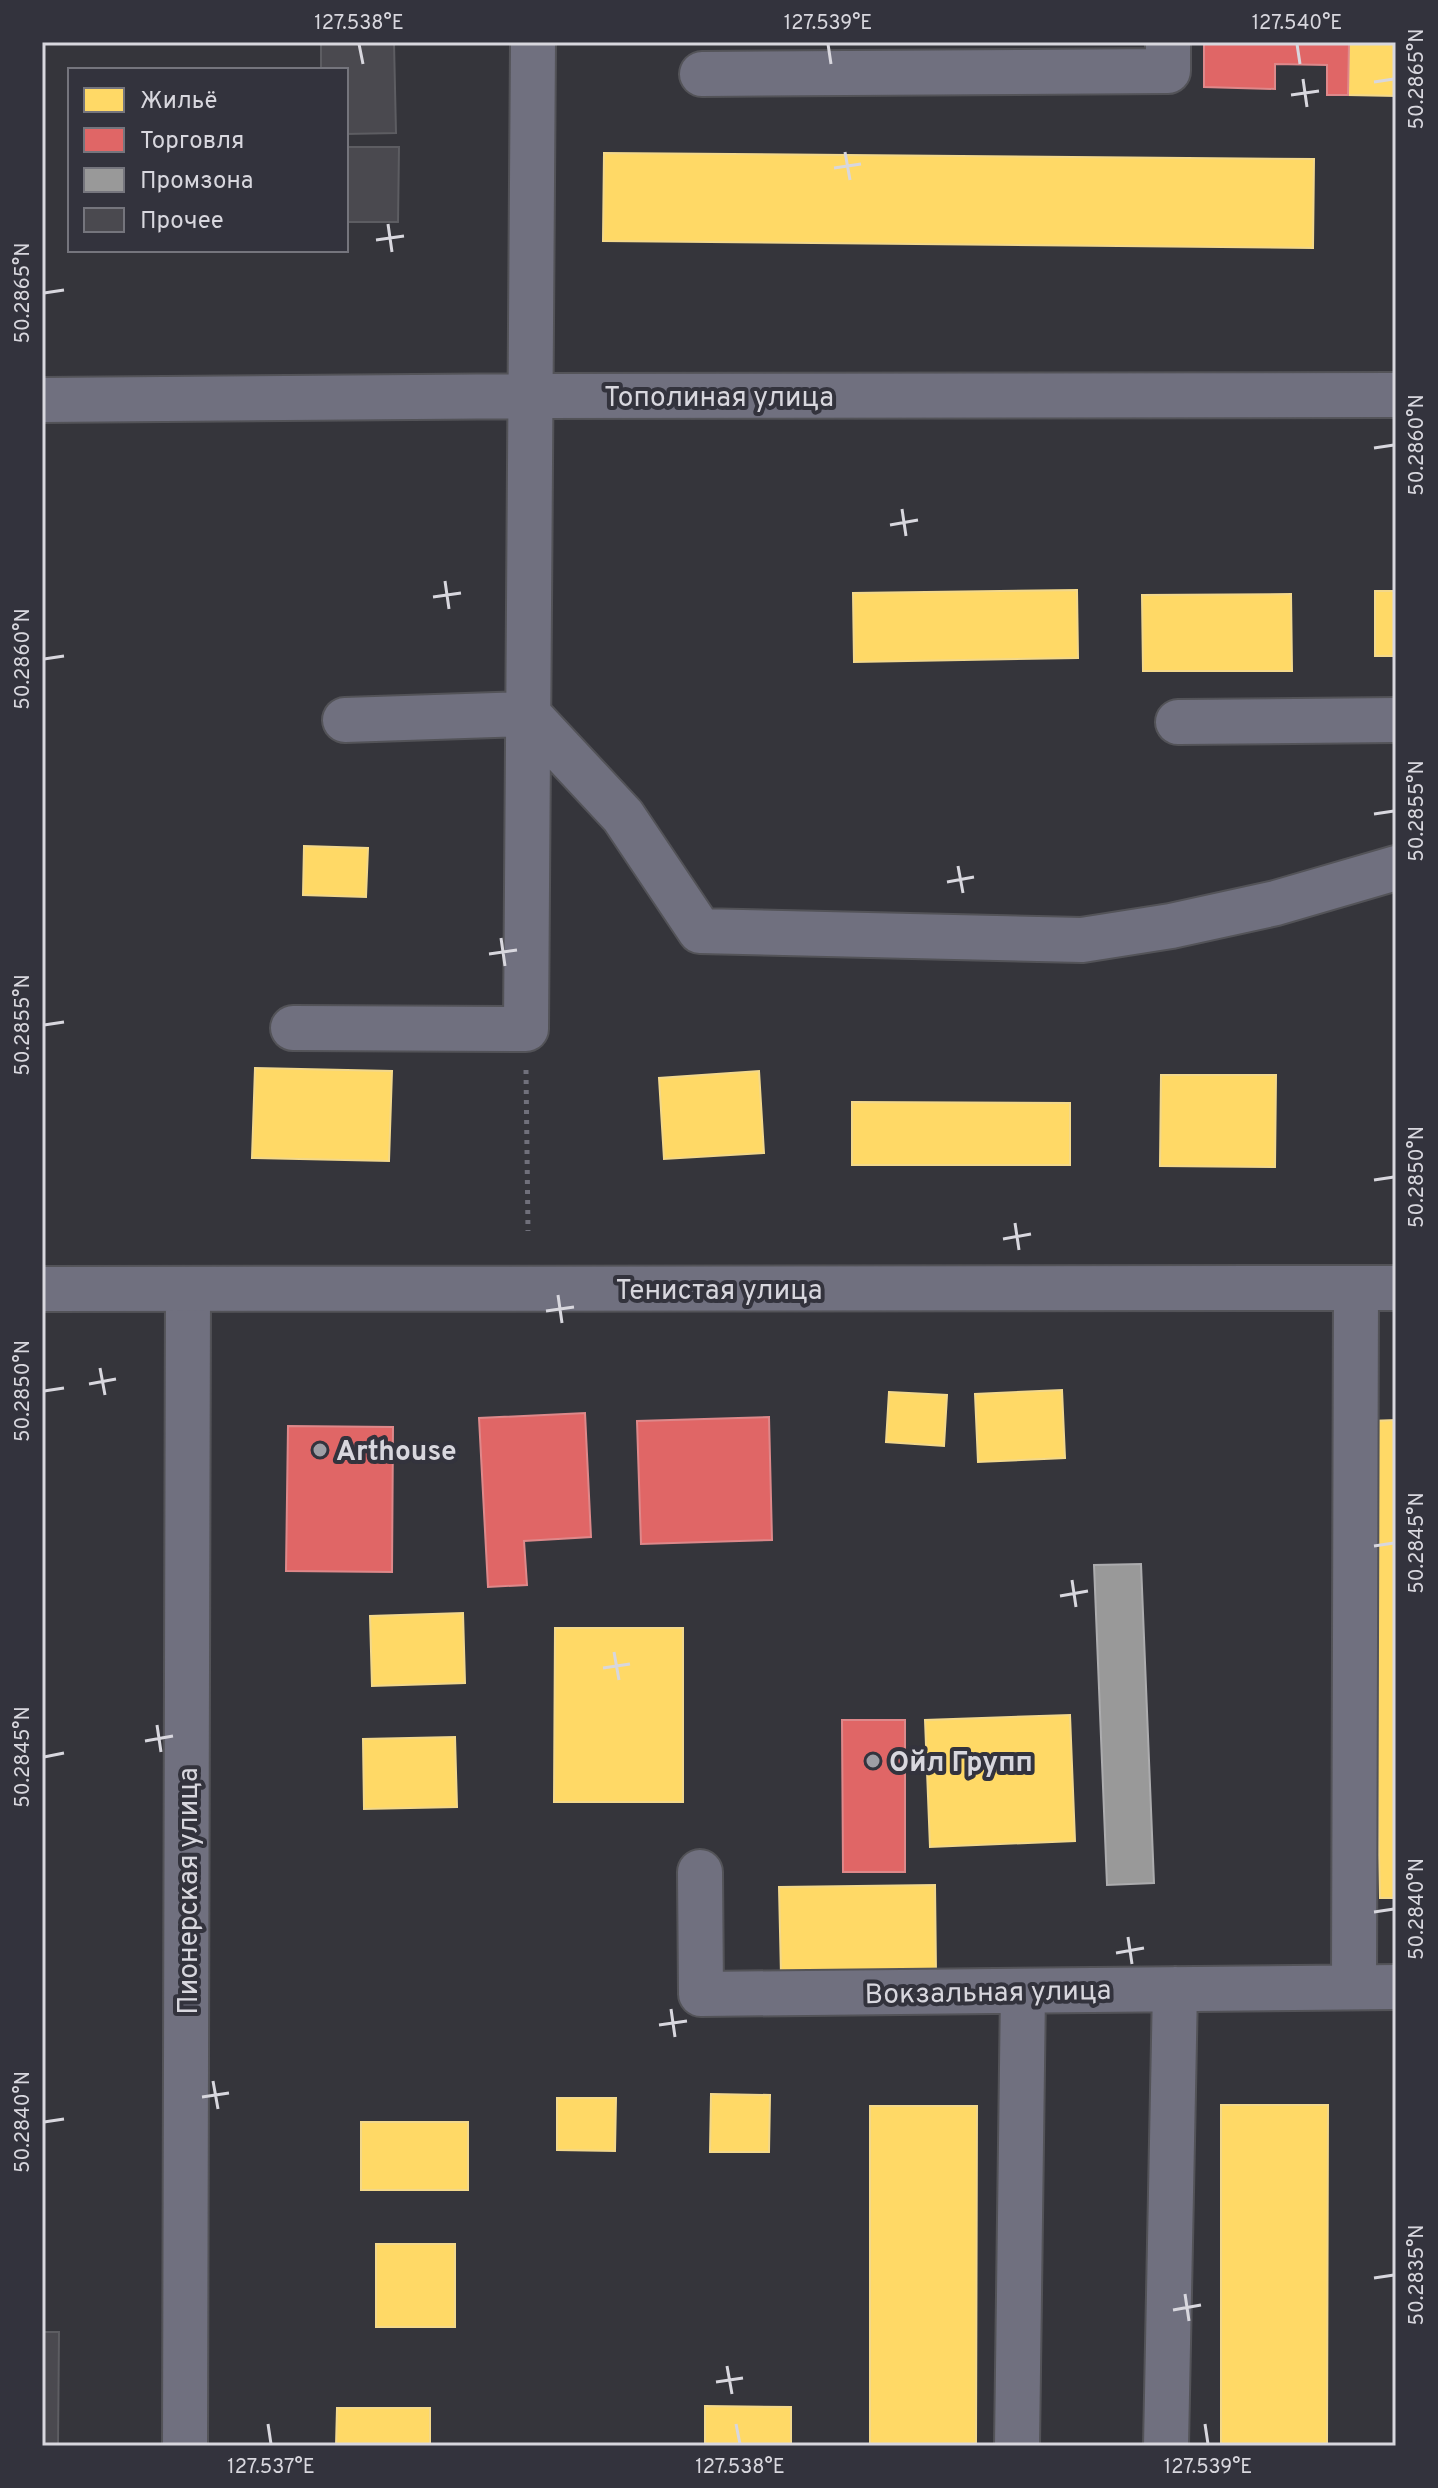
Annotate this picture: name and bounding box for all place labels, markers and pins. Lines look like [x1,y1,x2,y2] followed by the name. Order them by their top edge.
[336,1435,457,1471] place label: Arthouse
[311,1441,329,1459] marker: Arthouse
[889,1746,1033,1782] place label: Ойл Групп
[864,1752,882,1770] marker: Ойл Групп

